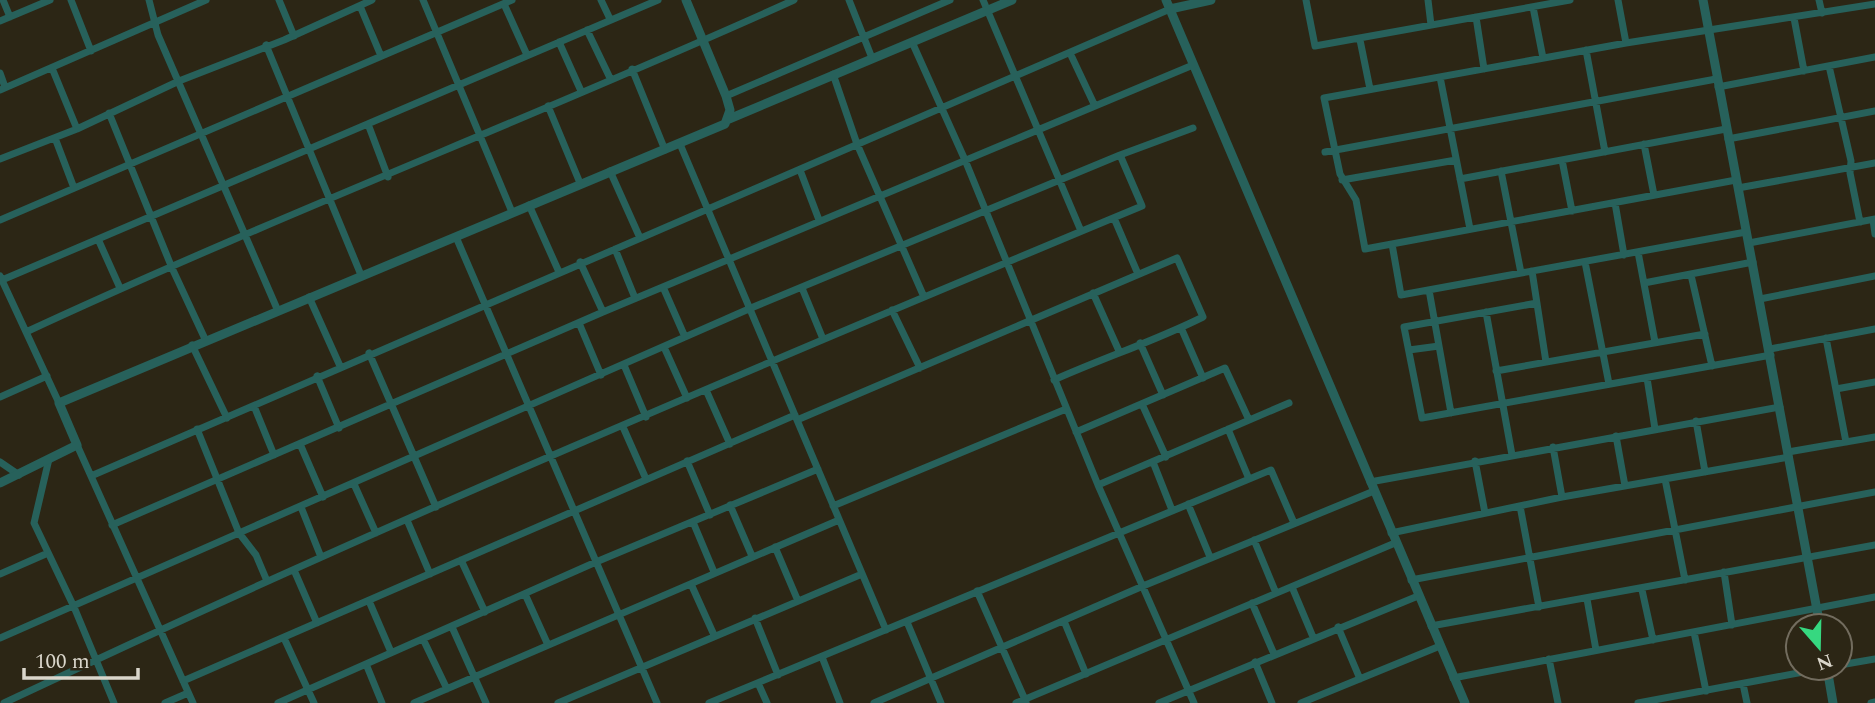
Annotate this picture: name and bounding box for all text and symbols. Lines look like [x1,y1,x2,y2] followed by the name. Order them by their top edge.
[1784,612,1854,682] north arrow
[24,636,138,680] scale bar
[1812,645,1837,678] text: N
[35,646,90,678] text: 100 m

